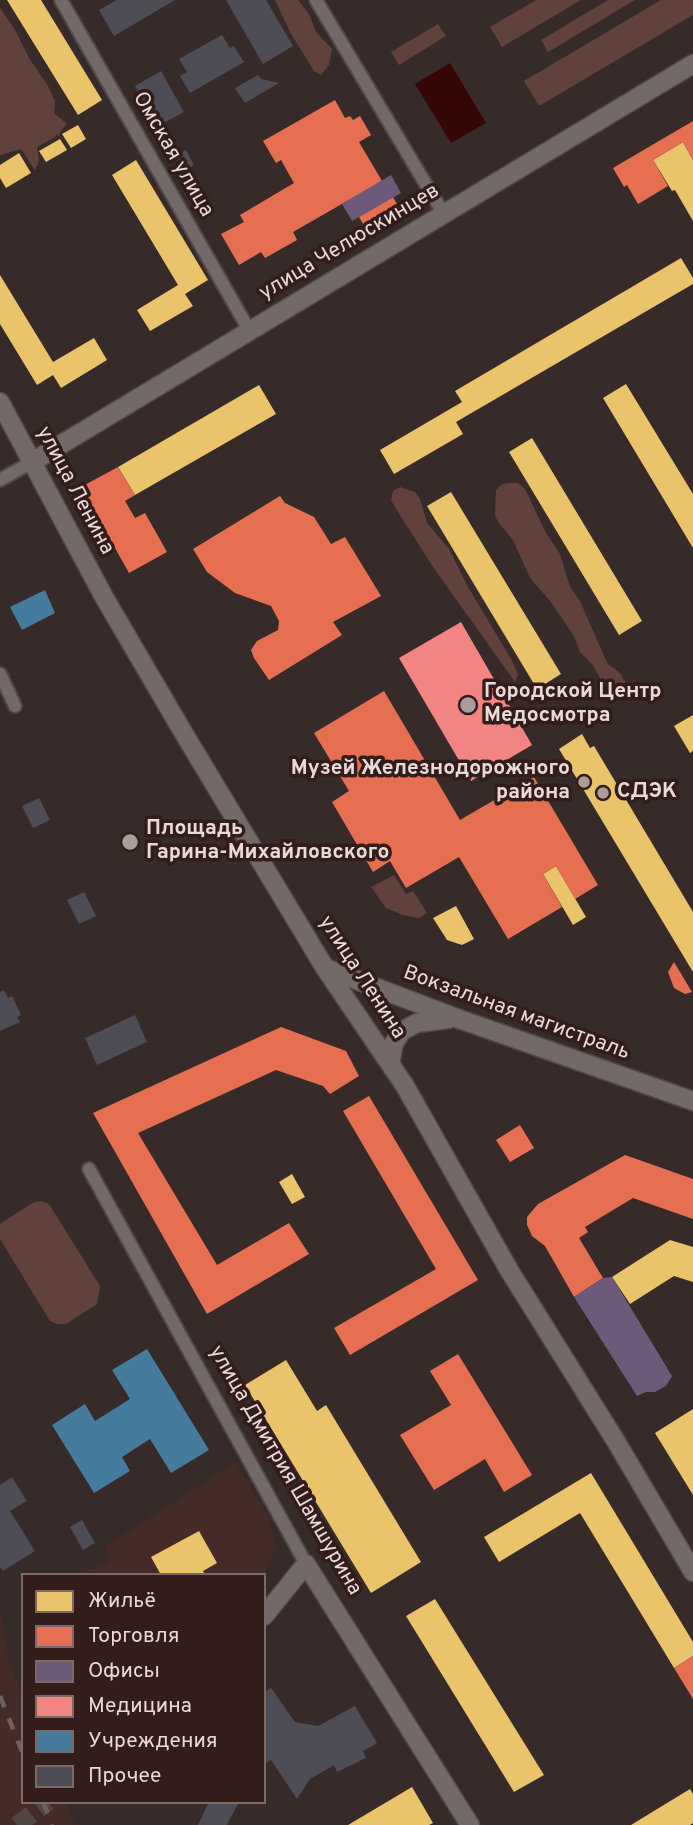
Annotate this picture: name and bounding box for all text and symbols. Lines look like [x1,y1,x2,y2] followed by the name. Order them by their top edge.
[126,88,218,222] street label: Омская улица
[255,179,445,307] street label: улица Челюскинцев
[30,423,118,559] street label: улица Ленина
[484,680,661,730] place label: Городской Центр Медосмотра
[458,695,478,715] marker: Городской Центр Медосмотра
[291,757,570,807] place label: Музей Железнодорожного района
[576,774,592,790] marker: Музей Железнодорожного района
[617,780,677,806] place label: СДЭК
[595,785,611,801] marker: СДЭК
[146,817,389,867] place label: Площадь Гарина-Михайловского
[120,832,140,852] marker: Площадь Гарина-Михайловского
[312,912,410,1044] street label: улица Ленина
[399,961,633,1067] street label: Вокзальная магистраль
[202,1342,366,1600] street label: улица Дмитрия Шамшурина
[21,1573,266,1804] legend
[88,1588,156,1615] text: Жильё
[88,1623,179,1650] text: Торговля
[88,1658,160,1685] text: Офисы
[88,1693,192,1720] text: Медицина
[88,1728,217,1755] text: Учреждения
[88,1763,161,1790] text: Прочее

